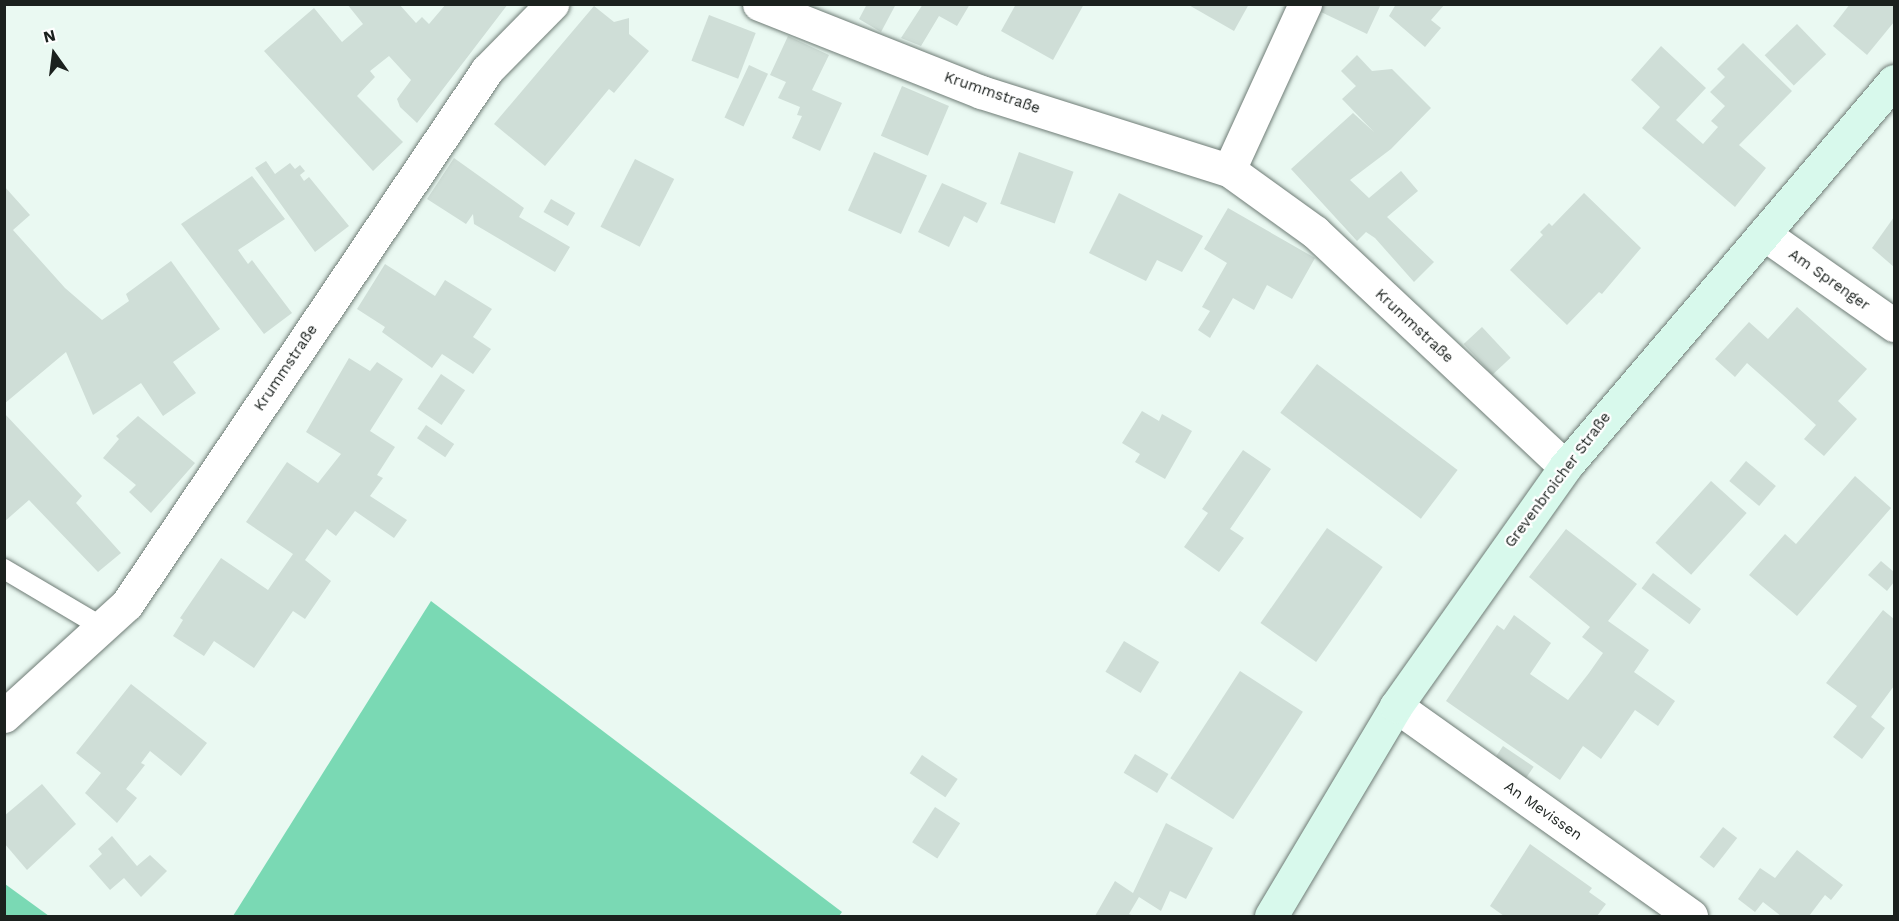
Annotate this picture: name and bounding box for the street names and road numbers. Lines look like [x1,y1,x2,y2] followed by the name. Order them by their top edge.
[942,68,1042,118] street label: Krummstraße
[1785,245,1873,315] street label: Am Sprenger
[1371,285,1457,367] street label: Krummstraße
[250,321,322,415] street label: Krummstraße
[1501,409,1615,551] street label: Grevenbroicher Straße
[1501,778,1585,844] street label: An Mevissen

